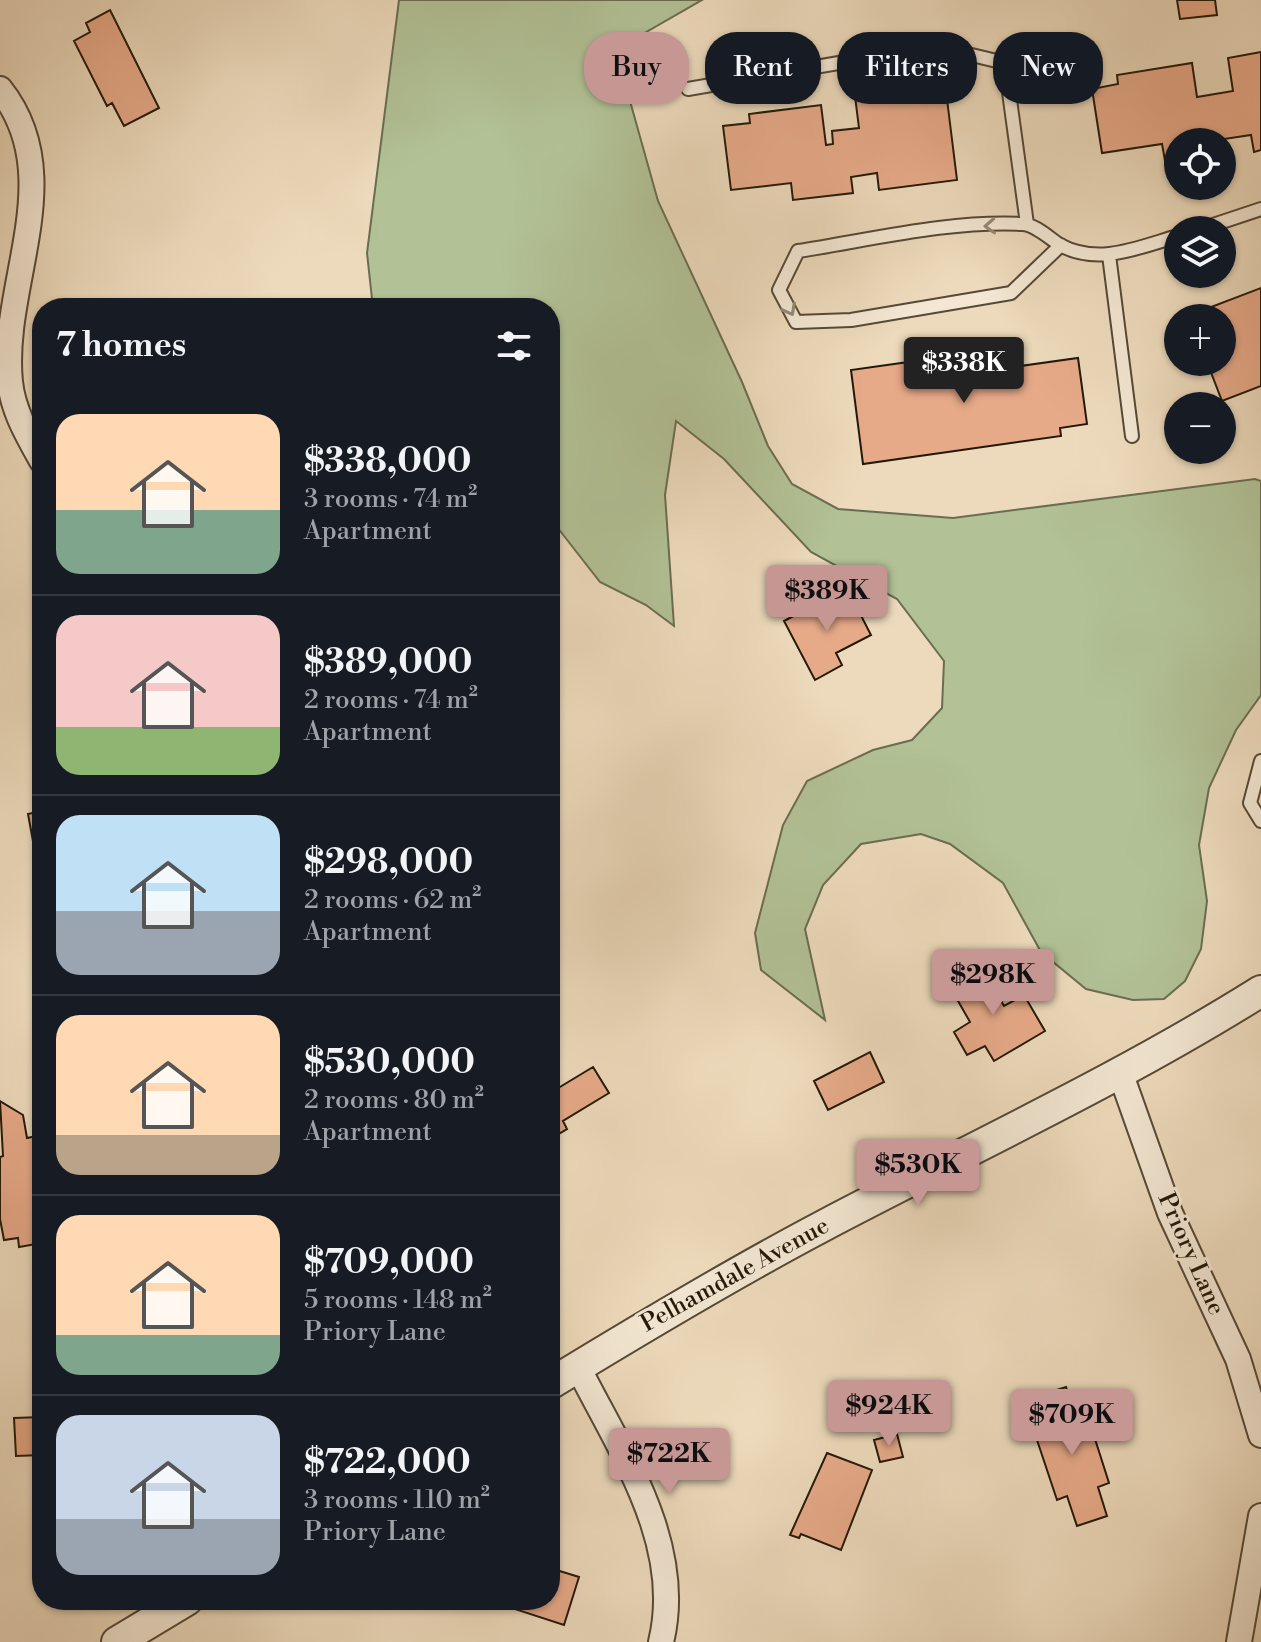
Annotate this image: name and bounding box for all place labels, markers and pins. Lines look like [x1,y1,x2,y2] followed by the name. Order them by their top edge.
[908,337,1020,405] pin: $338K
[771,565,883,633] pin: $389K
[937,949,1049,1017] pin: $298K
[862,1139,974,1207] pin: $530K
[833,1380,945,1448] pin: $924K
[1016,1389,1128,1457] pin: $709K
[613,1428,725,1496] pin: $722K

